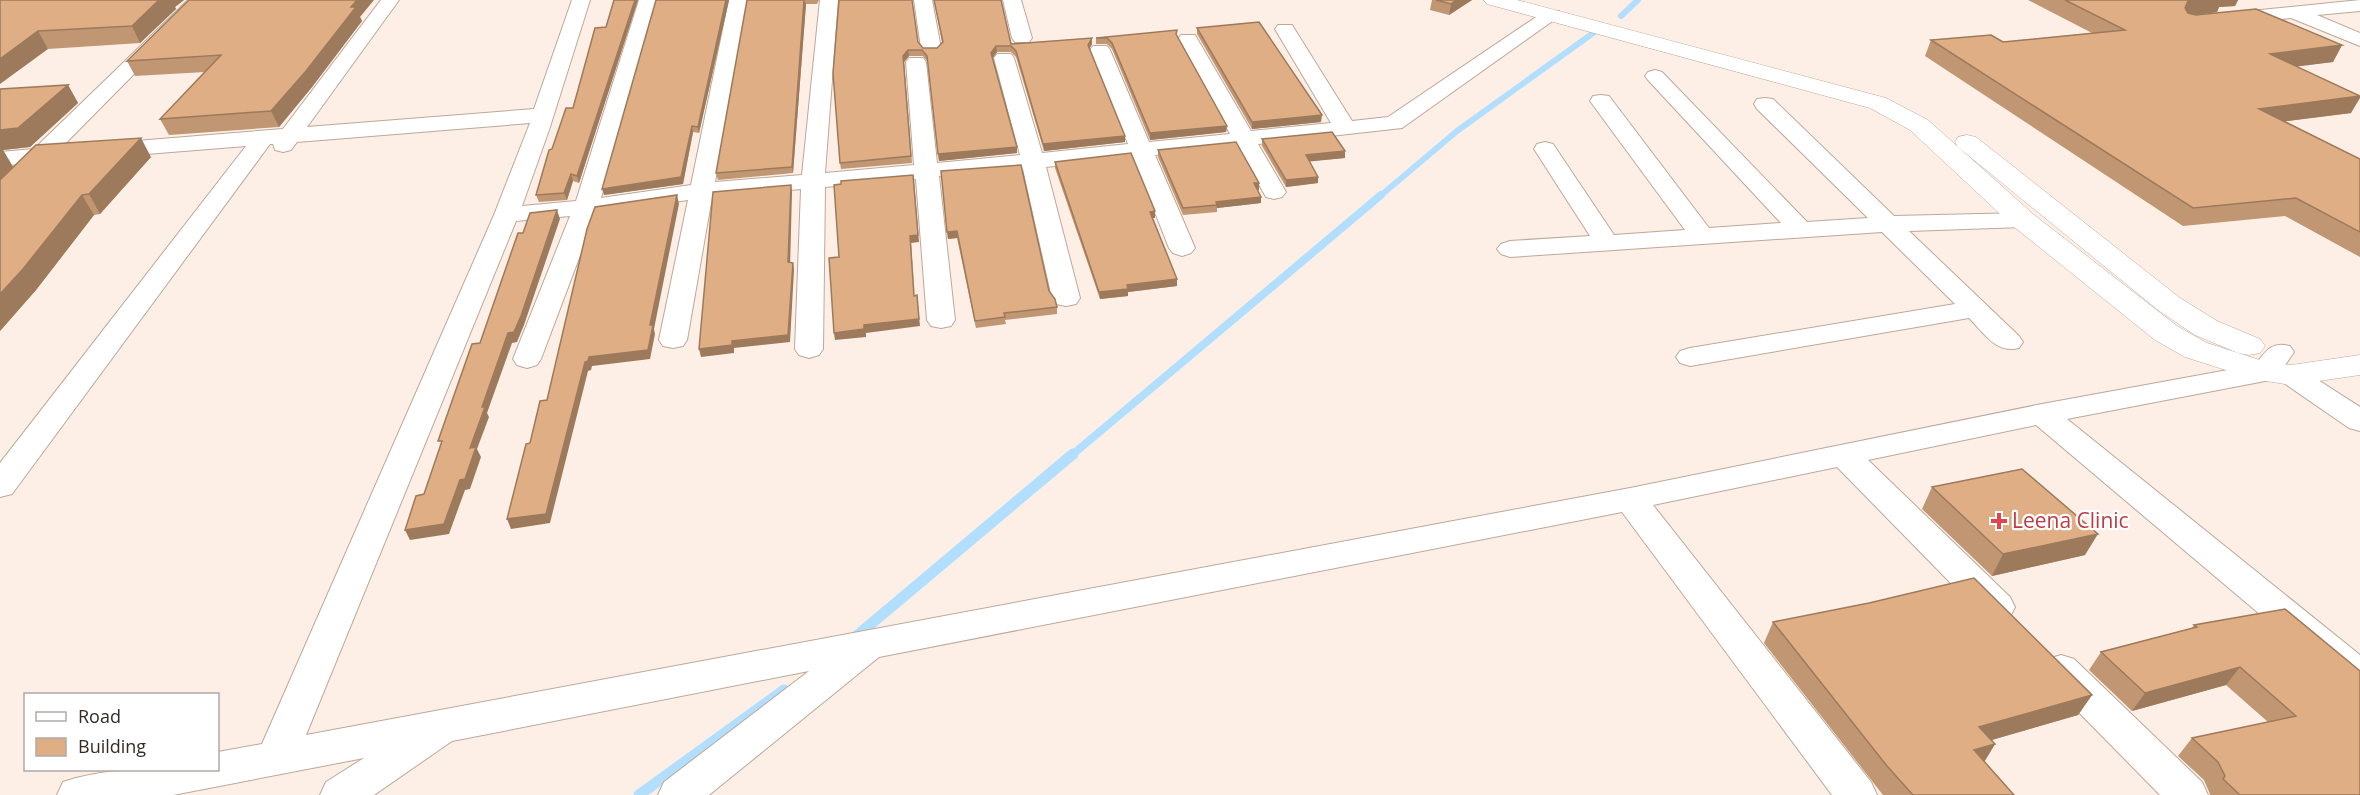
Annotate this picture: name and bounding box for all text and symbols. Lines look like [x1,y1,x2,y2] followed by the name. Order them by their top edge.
[2012,506,2129,534] place label: Leena Clinic
[1990,512,2008,530] marker: Leena Clinic
[24,693,219,771] legend
[78,704,121,728] text: Road
[78,734,146,758] text: Building

